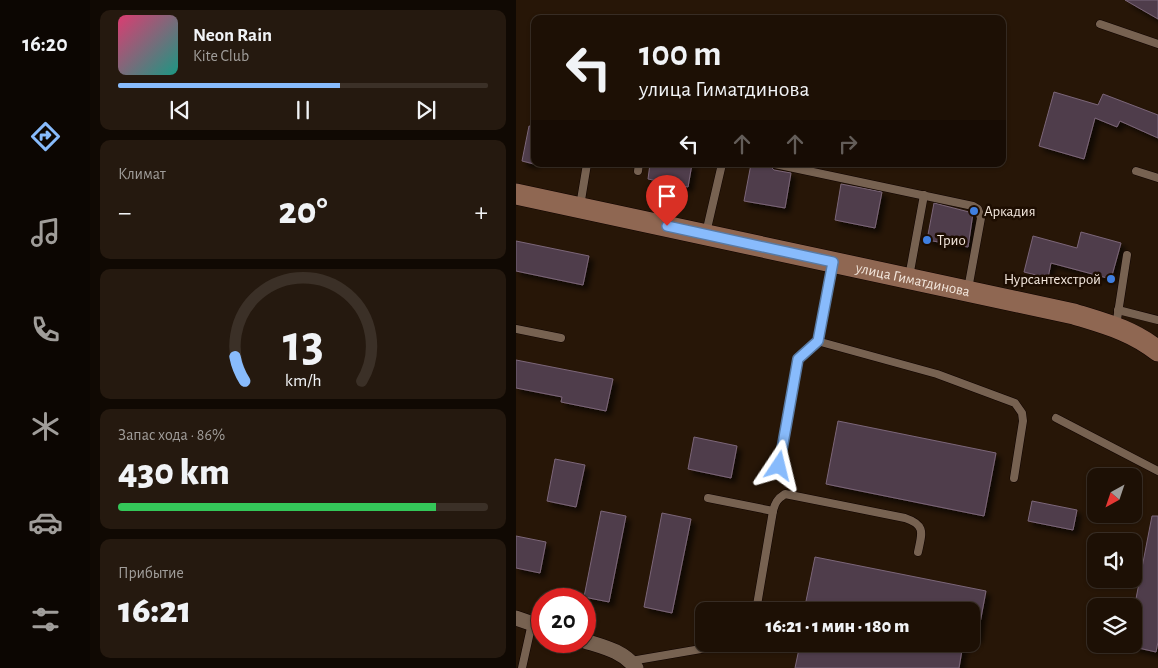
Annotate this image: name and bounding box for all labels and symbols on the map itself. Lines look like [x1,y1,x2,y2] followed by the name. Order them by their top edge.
[646,175,688,226] pin
[984,204,1036,219] place label: Аркадия
[968,205,980,217] marker: Аркадия
[937,233,966,248] place label: Трио
[921,234,933,246] marker: Трио
[853,260,971,299] street label: улица Гиматдинова
[1004,272,1101,287] place label: Нурсантехстрой
[1105,273,1117,285] marker: Нурсантехстрой
[752,439,804,491] position arrow
[1087,468,1142,522] north arrow
[531,588,596,653] speed limit sign: 20

